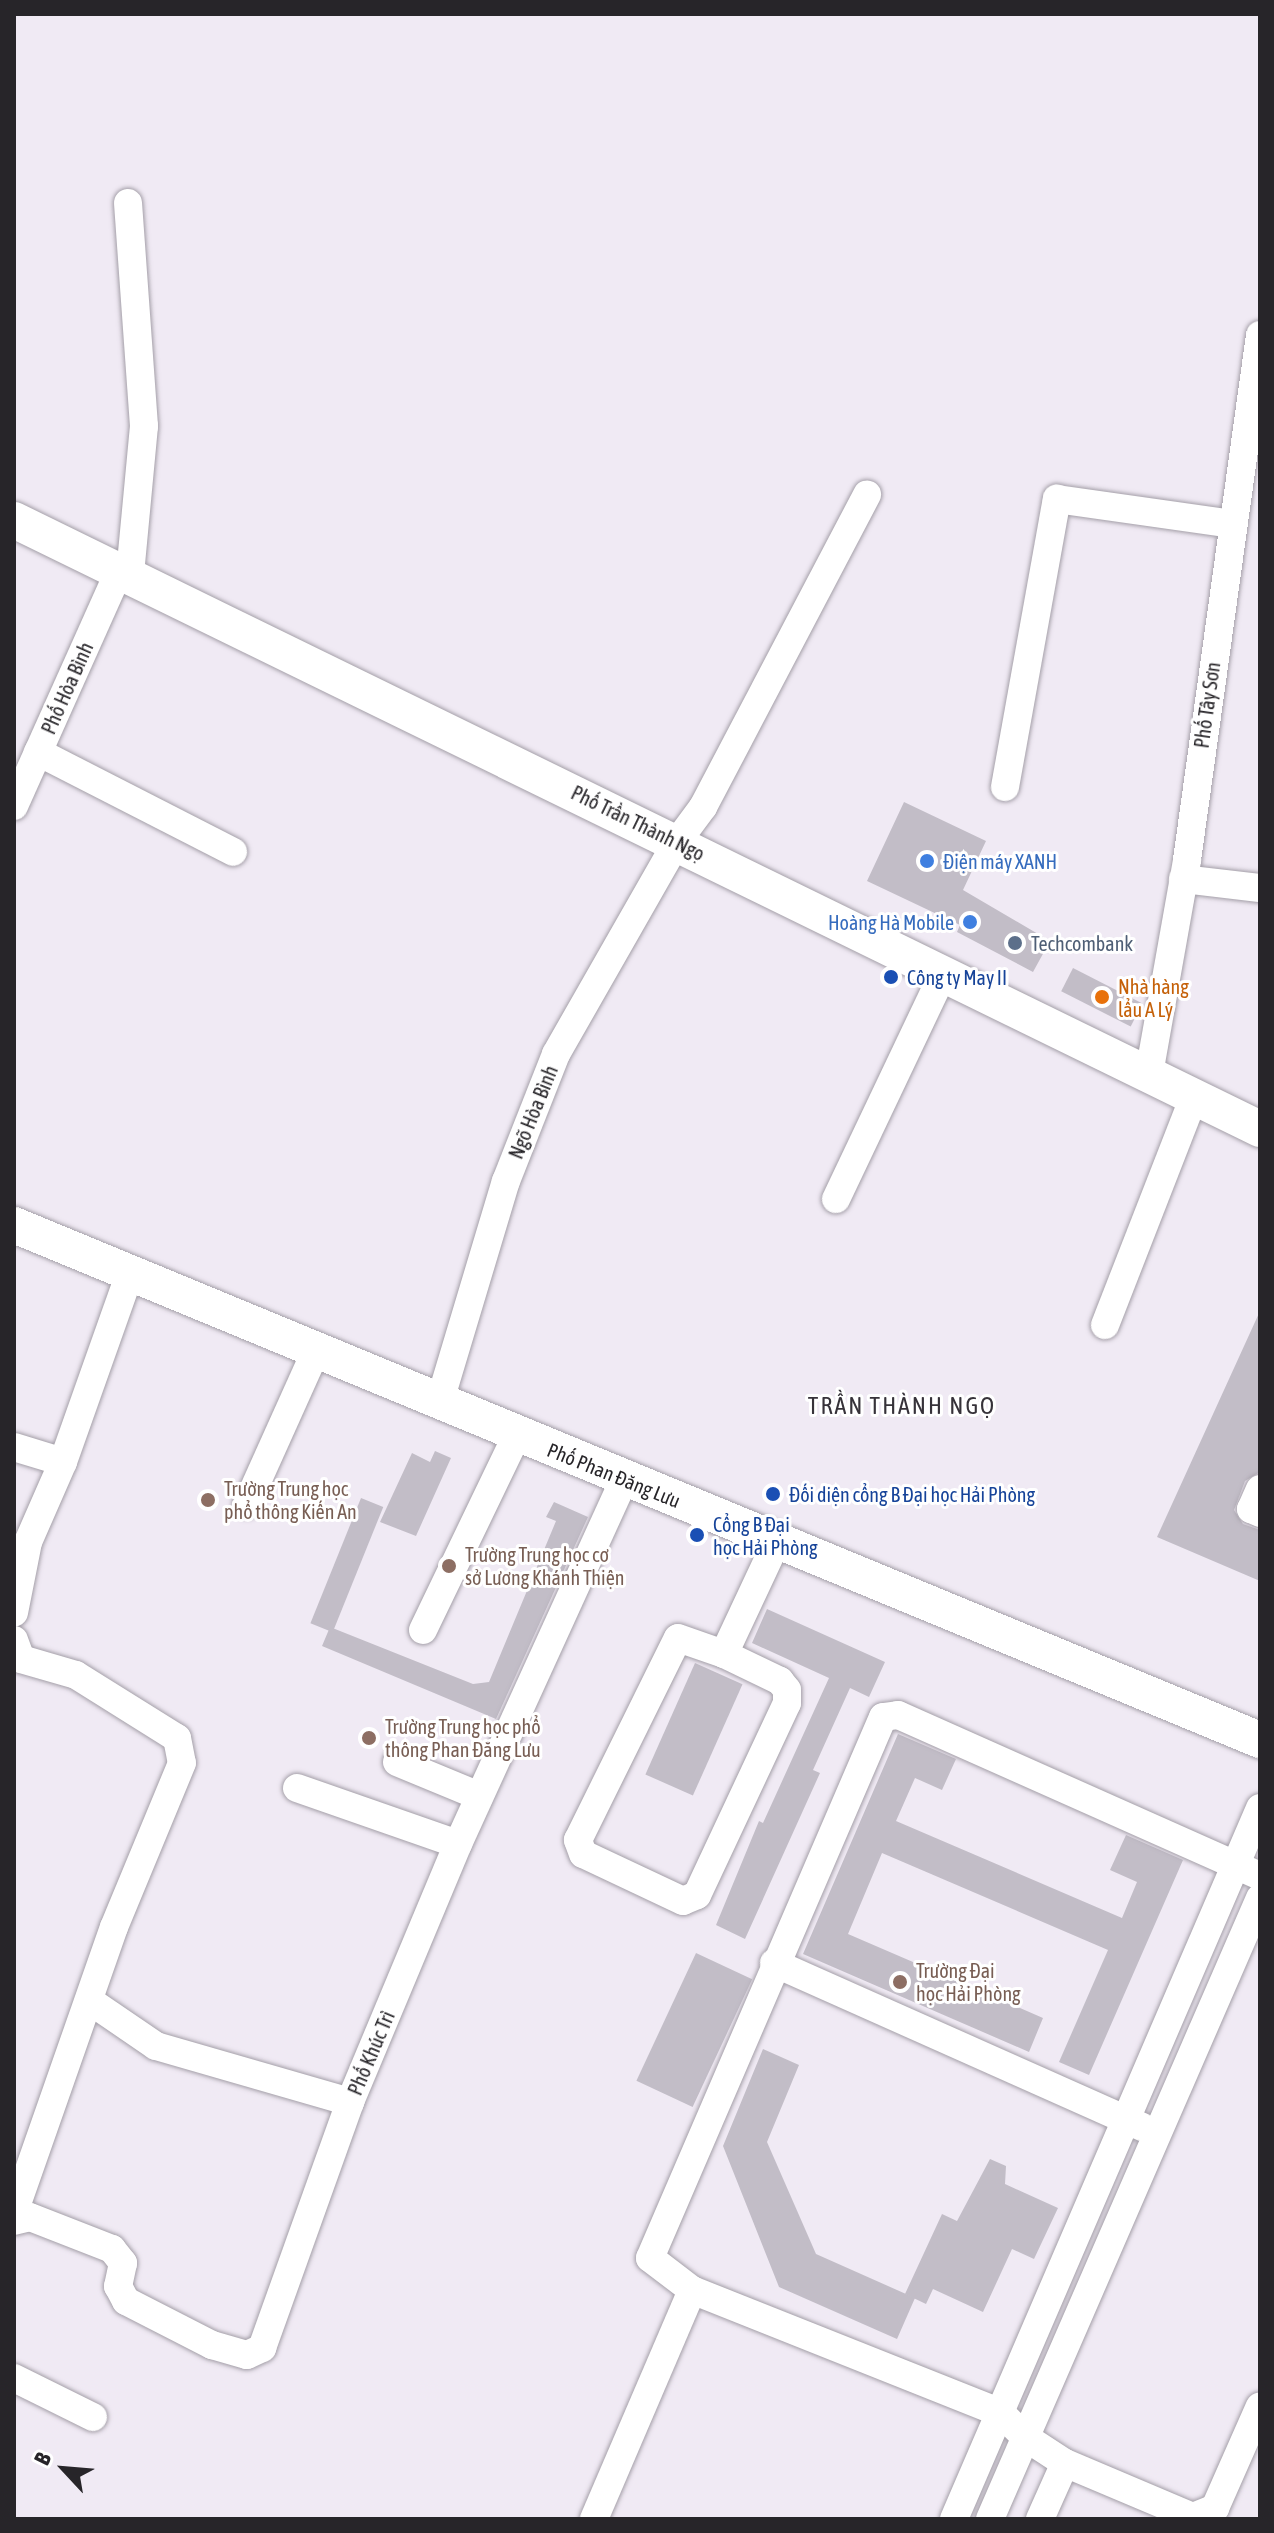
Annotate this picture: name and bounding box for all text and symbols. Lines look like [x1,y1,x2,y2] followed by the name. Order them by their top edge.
[36,638,98,738] street label: Phố Hòa Bình
[1189,660,1225,750] street label: Phố Tây Sơn
[567,780,709,866] street label: Phố Trần Thành Ngọ
[943,849,1057,873] place label: Điện máy XANH
[918,852,936,870] marker: Điện máy XANH
[828,910,954,934] place label: Hoàng Hà Mobile
[961,913,979,931] marker: Hoàng Hà Mobile
[1031,931,1133,955] place label: Techcombank
[1006,934,1024,952] marker: Techcombank
[907,965,1007,989] place label: Công ty May II
[882,968,900,986] marker: Công ty May II
[1118,974,1189,1021] place label: Nhà hàng lẩu A Lý
[1093,988,1111,1006] marker: Nhà hàng lẩu A Lý
[503,1062,563,1162] street label: Ngõ Hòa Bình
[808,1392,996,1420] district label: TRẦN THÀNH NGỌ
[544,1437,684,1513] street label: Phố Phan Đăng Lưu
[224,1476,357,1523] place label: Trường Trung học phổ thông Kiến An
[789,1482,1035,1506] place label: Đối diện cổng B Đại học Hải Phòng
[764,1485,782,1503] marker: Đối diện cổng B Đại học Hải Phòng
[199,1491,217,1509] marker: Trường Trung học phổ thông Kiến An
[713,1512,818,1559] place label: Cổng B Đại học Hải Phòng
[688,1526,706,1544] marker: Cổng B Đại học Hải Phòng
[465,1542,624,1589] place label: Trường Trung học cơ sở Lương Khánh Thiện
[440,1557,458,1575] marker: Trường Trung học cơ sở Lương Khánh Thiện
[385,1714,541,1761] place label: Trường Trung học phổ thông Phan Đăng Lưu
[360,1729,378,1747] marker: Trường Trung học phổ thông Phan Đăng Lưu
[916,1958,1021,2005] place label: Trường Đại học Hải Phòng
[891,1973,909,1991] marker: Trường Đại học Hải Phòng
[343,2007,399,2099] street label: Phố Khúc Trì
[24,2429,104,2509] north arrow
[28,2448,56,2469] text: B

